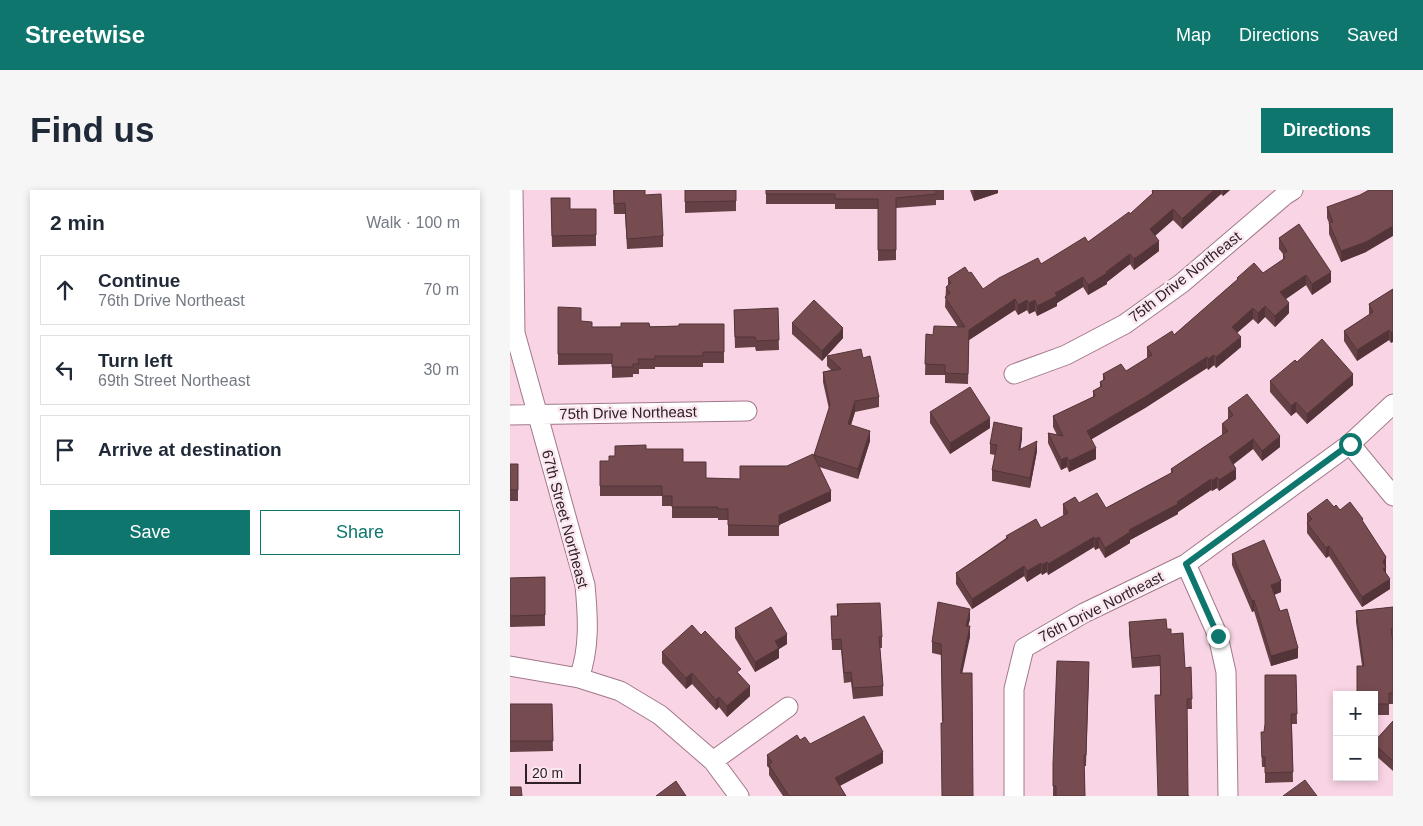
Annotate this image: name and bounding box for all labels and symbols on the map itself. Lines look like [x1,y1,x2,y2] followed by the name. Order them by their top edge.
[1125,227,1245,326] street label: 75th Drive Northeast
[559,403,698,422] street label: 75th Drive Northeast
[1339,433,1362,456] route start
[539,448,592,591] street label: 67th Street Northeast
[1036,567,1167,645] street label: 76th Drive Northeast
[1207,625,1230,648] route end
[525,761,581,784] scale bar

